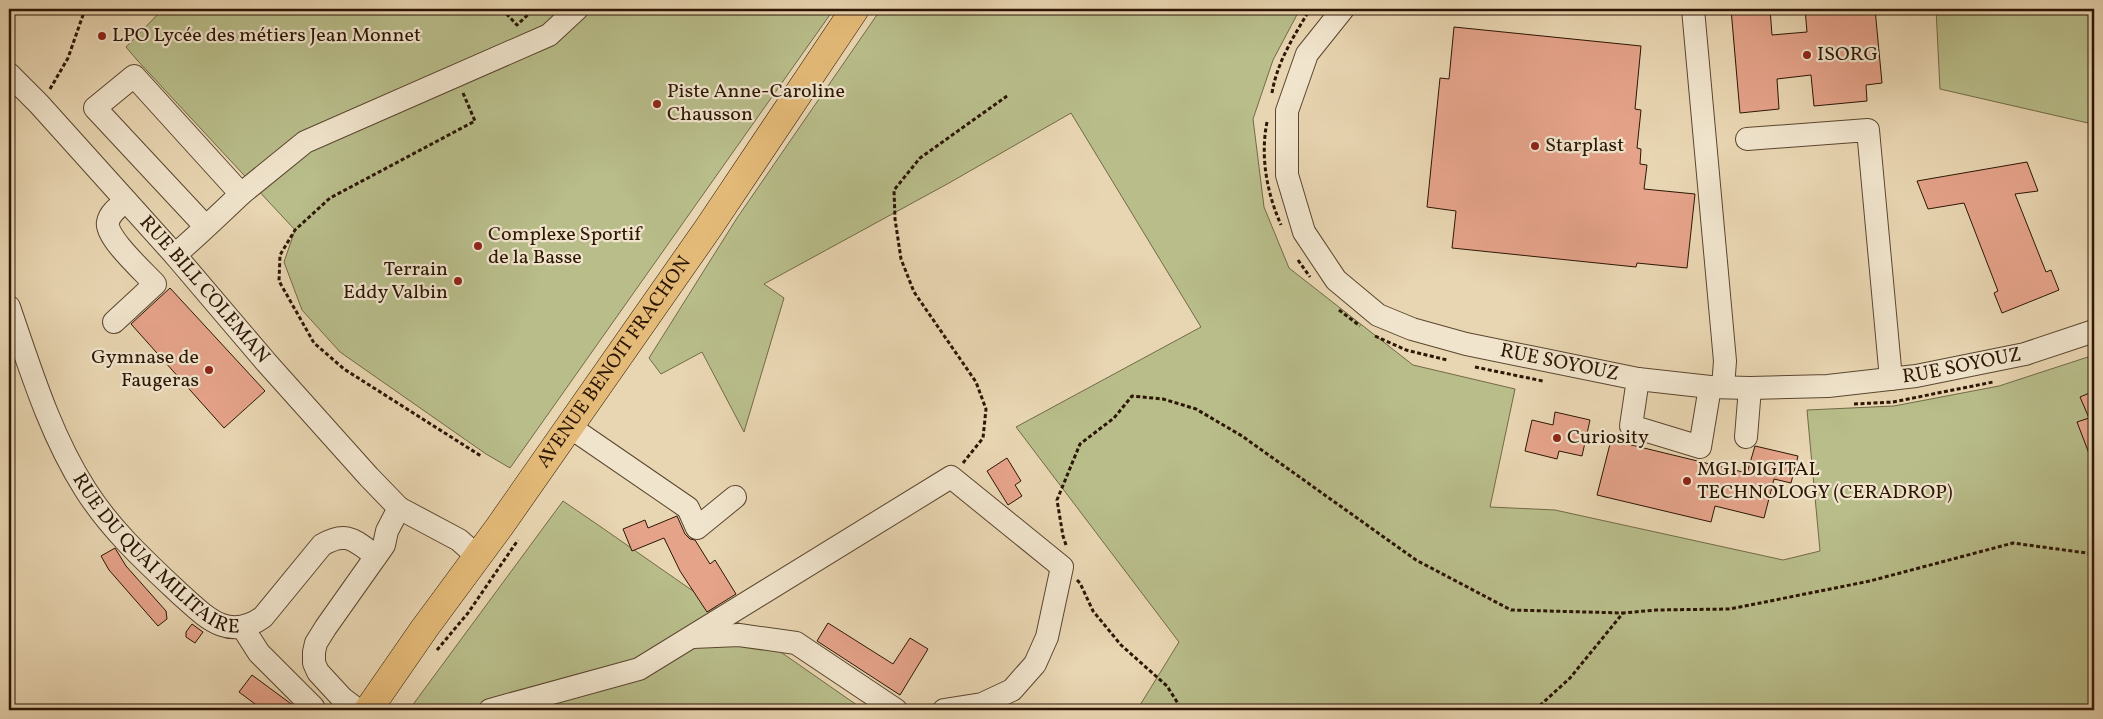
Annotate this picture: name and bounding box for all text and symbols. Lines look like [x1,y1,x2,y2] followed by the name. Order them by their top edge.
[112,22,421,50] place label: LPO Lycée des métiers Jean Monnet
[96,30,108,42] marker: LPO Lycée des métiers Jean Monnet
[1817,41,1878,69] place label: ISORG
[1801,49,1813,61] marker: ISORG
[667,78,845,129] place label: Piste Anne-Caroline Chausson
[651,98,663,110] marker: Piste Anne-Caroline Chausson
[1545,132,1624,160] place label: Starplast
[1529,140,1541,152] marker: Starplast
[132,210,276,370] street label: RUE BILL COLEMAN
[488,221,643,272] place label: Complexe Sportif de la Basse
[472,240,484,252] marker: Complexe Sportif de la Basse
[530,251,698,474] street label: AVENUE BENOIT FRACHON
[343,256,448,307] place label: Terrain Eddy Valbin
[452,275,464,287] marker: Terrain Eddy Valbin
[1497,337,1621,389] street label: RUE SOYOUZ
[1901,341,2024,391] street label: RUE SOYOUZ
[91,344,199,395] place label: Gymnase de Faugeras
[203,364,215,376] marker: Gymnase de Faugeras
[1567,424,1649,452] place label: Curiosity
[1551,432,1563,444] marker: Curiosity
[1697,456,1953,507] place label: MGI DIGITAL TECHNOLOGY (CERADROP)
[65,468,240,642] street label: RUE DU QUAI MILITAIRE
[1681,475,1693,487] marker: MGI DIGITAL TECHNOLOGY (CERADROP)

